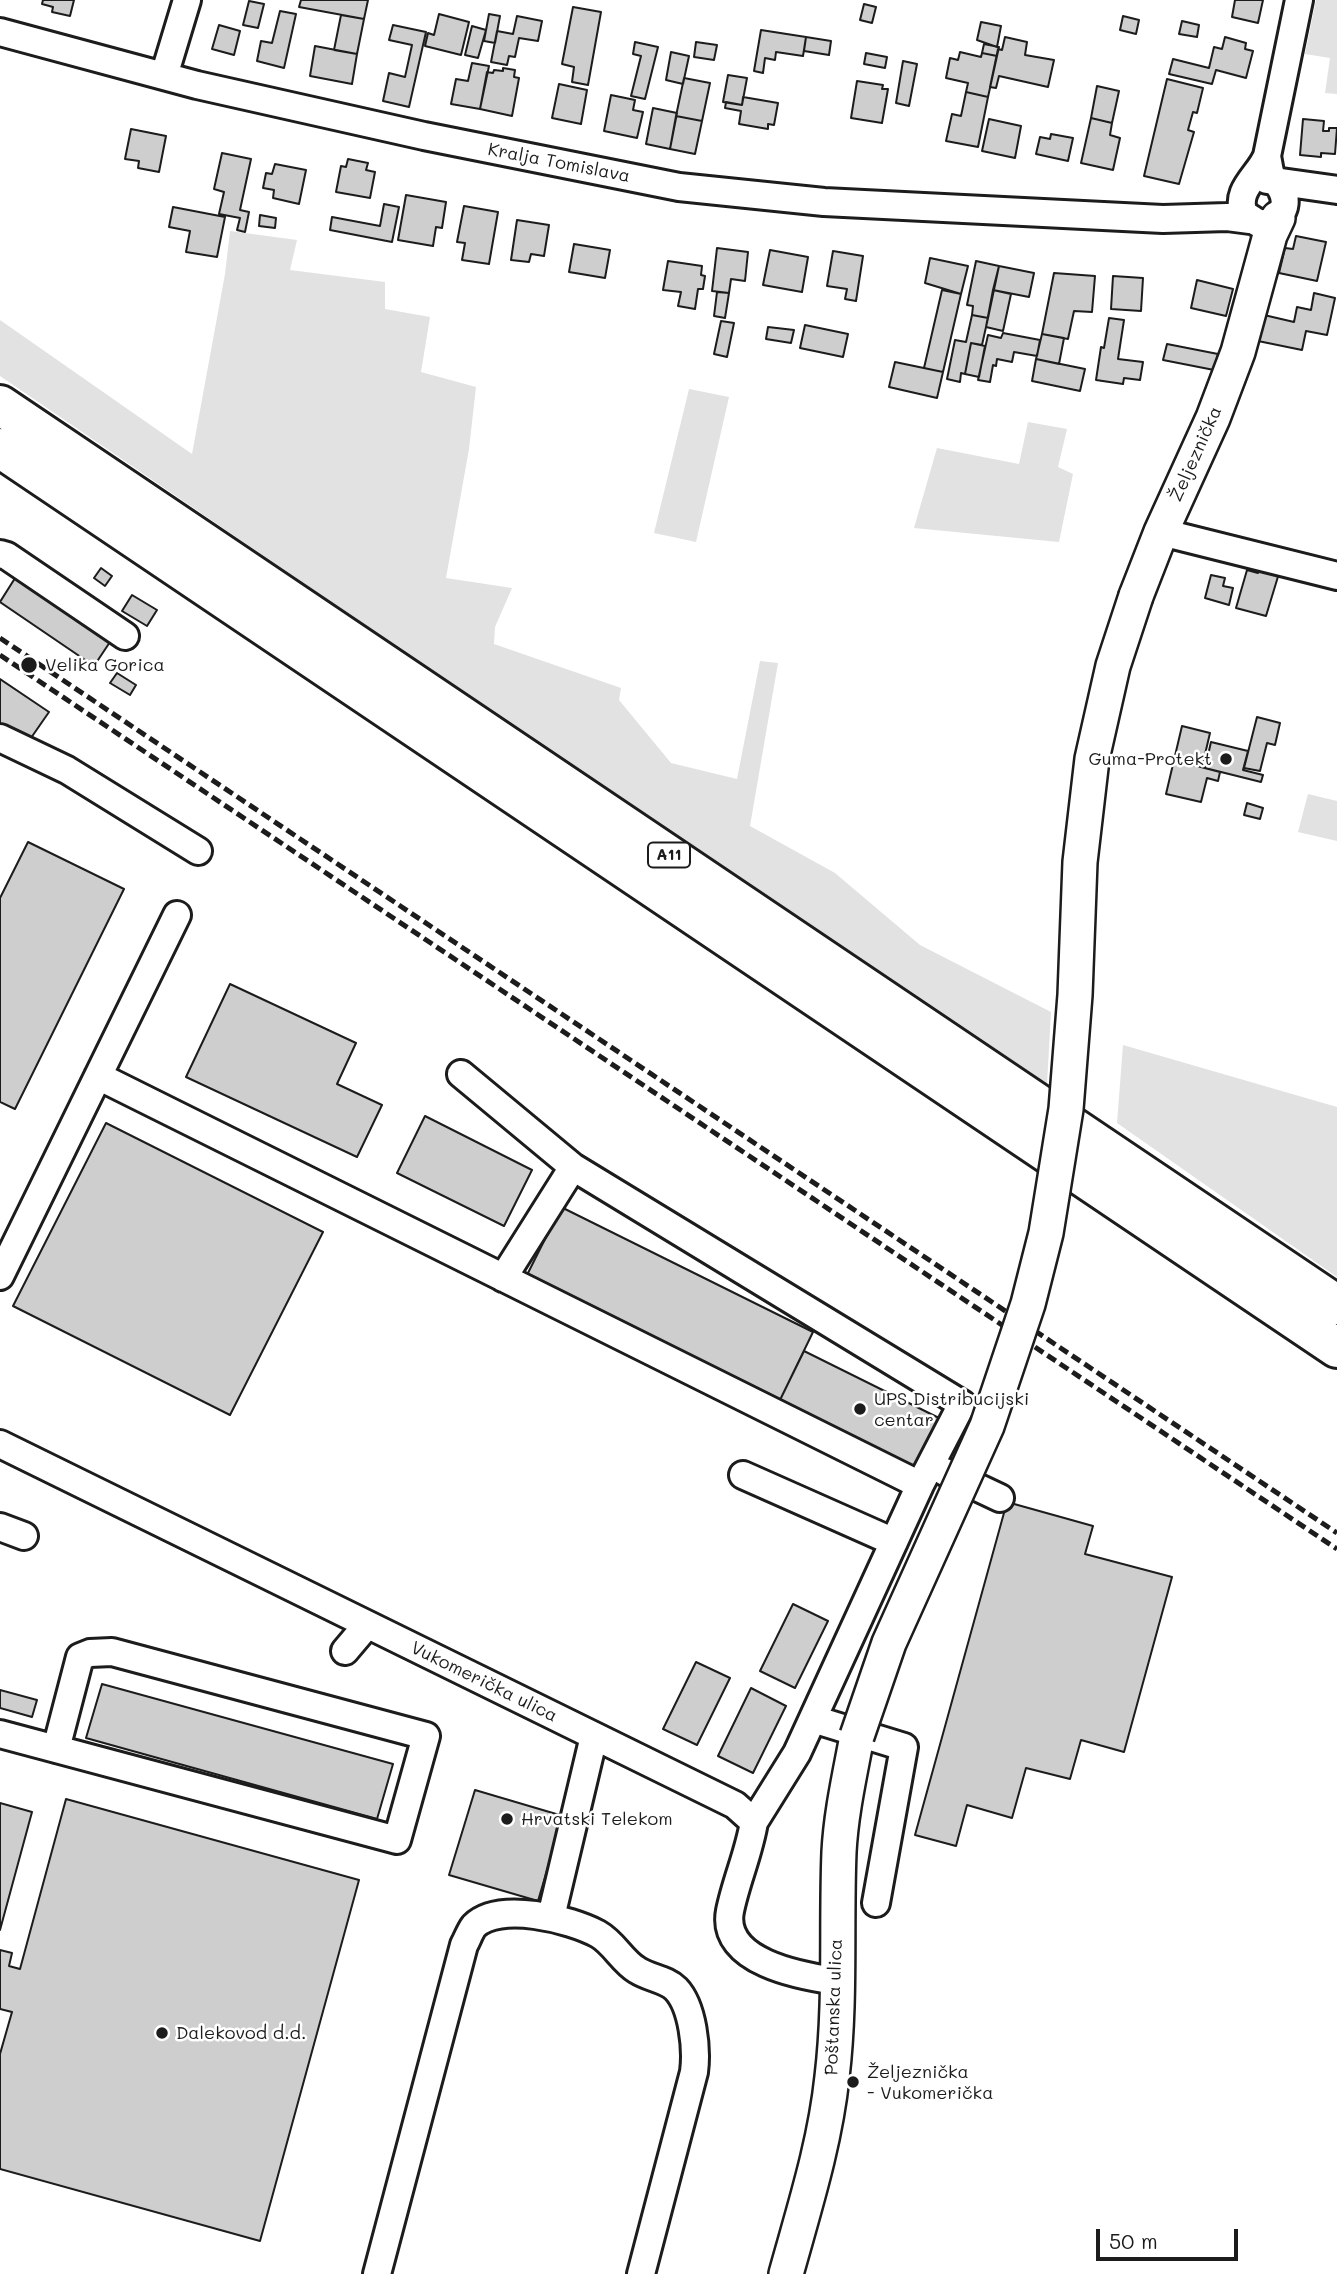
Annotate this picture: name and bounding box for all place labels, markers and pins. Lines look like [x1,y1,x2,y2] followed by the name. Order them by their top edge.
[45,654,165,676] place label: Velika Gorica
[19,655,39,675] marker: Velika Gorica
[1088,748,1212,770] place label: Guma-Protekt
[1218,751,1234,767] marker: Guma-Protekt
[874,1388,1029,1430] place label: UPS Distribucijski centar
[852,1401,868,1417] marker: UPS Distribucijski centar
[521,1808,673,1830] place label: Hrvatski Telekom
[499,1811,515,1827] marker: Hrvatski Telekom
[176,2022,306,2044] place label: Dalekovod d.d.
[154,2025,170,2041] marker: Dalekovod d.d.
[867,2061,993,2104] place label: Željeznička - Vukomerička
[845,2074,861,2090] marker: Željeznička - Vukomerička

